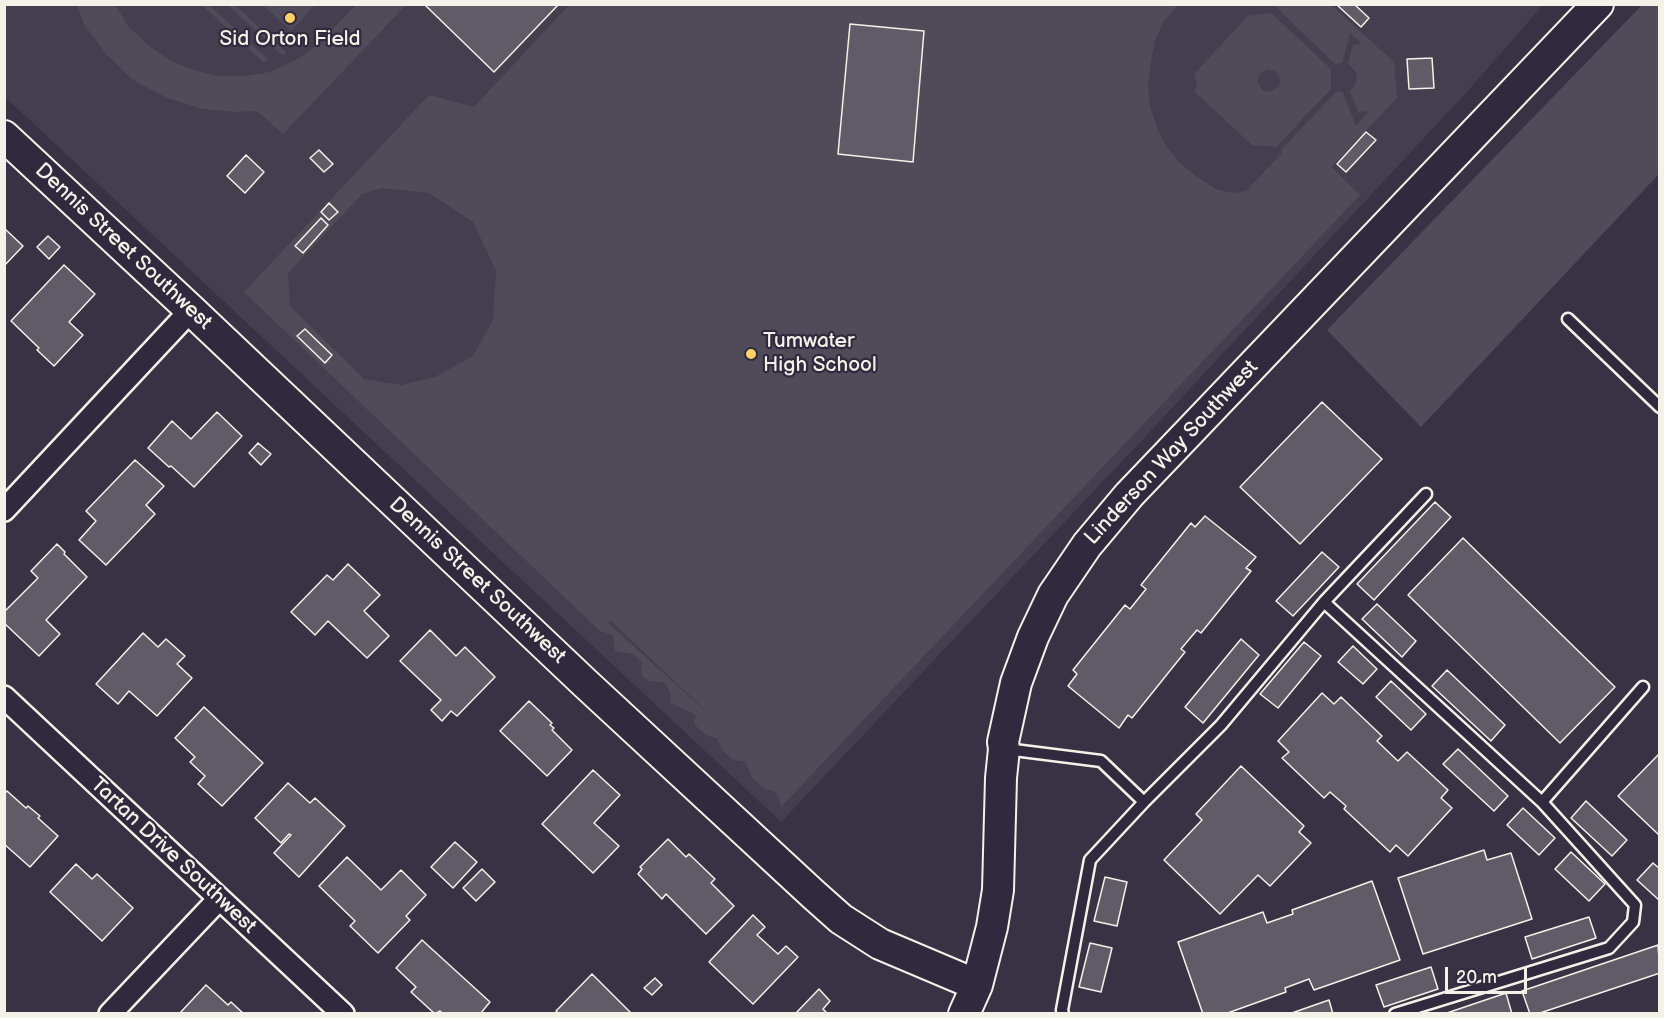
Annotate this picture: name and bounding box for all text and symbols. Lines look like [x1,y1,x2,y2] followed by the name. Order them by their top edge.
[283,11,297,25] marker: Sid Orton Field
[220,27,360,53] place label: Sid Orton Field
[29,158,217,336] street label: Dennis Street Southwest
[763,329,877,379] place label: Tumwater High School
[744,347,758,361] marker: Tumwater High School
[1080,356,1264,550] street label: Linderson Way Southwest
[383,492,571,670] street label: Dennis Street Southwest
[85,773,261,939] street label: Tartan Drive Southwest
[1448,955,1530,993] scale bar
[1456,967,1497,988] text: 20 m

